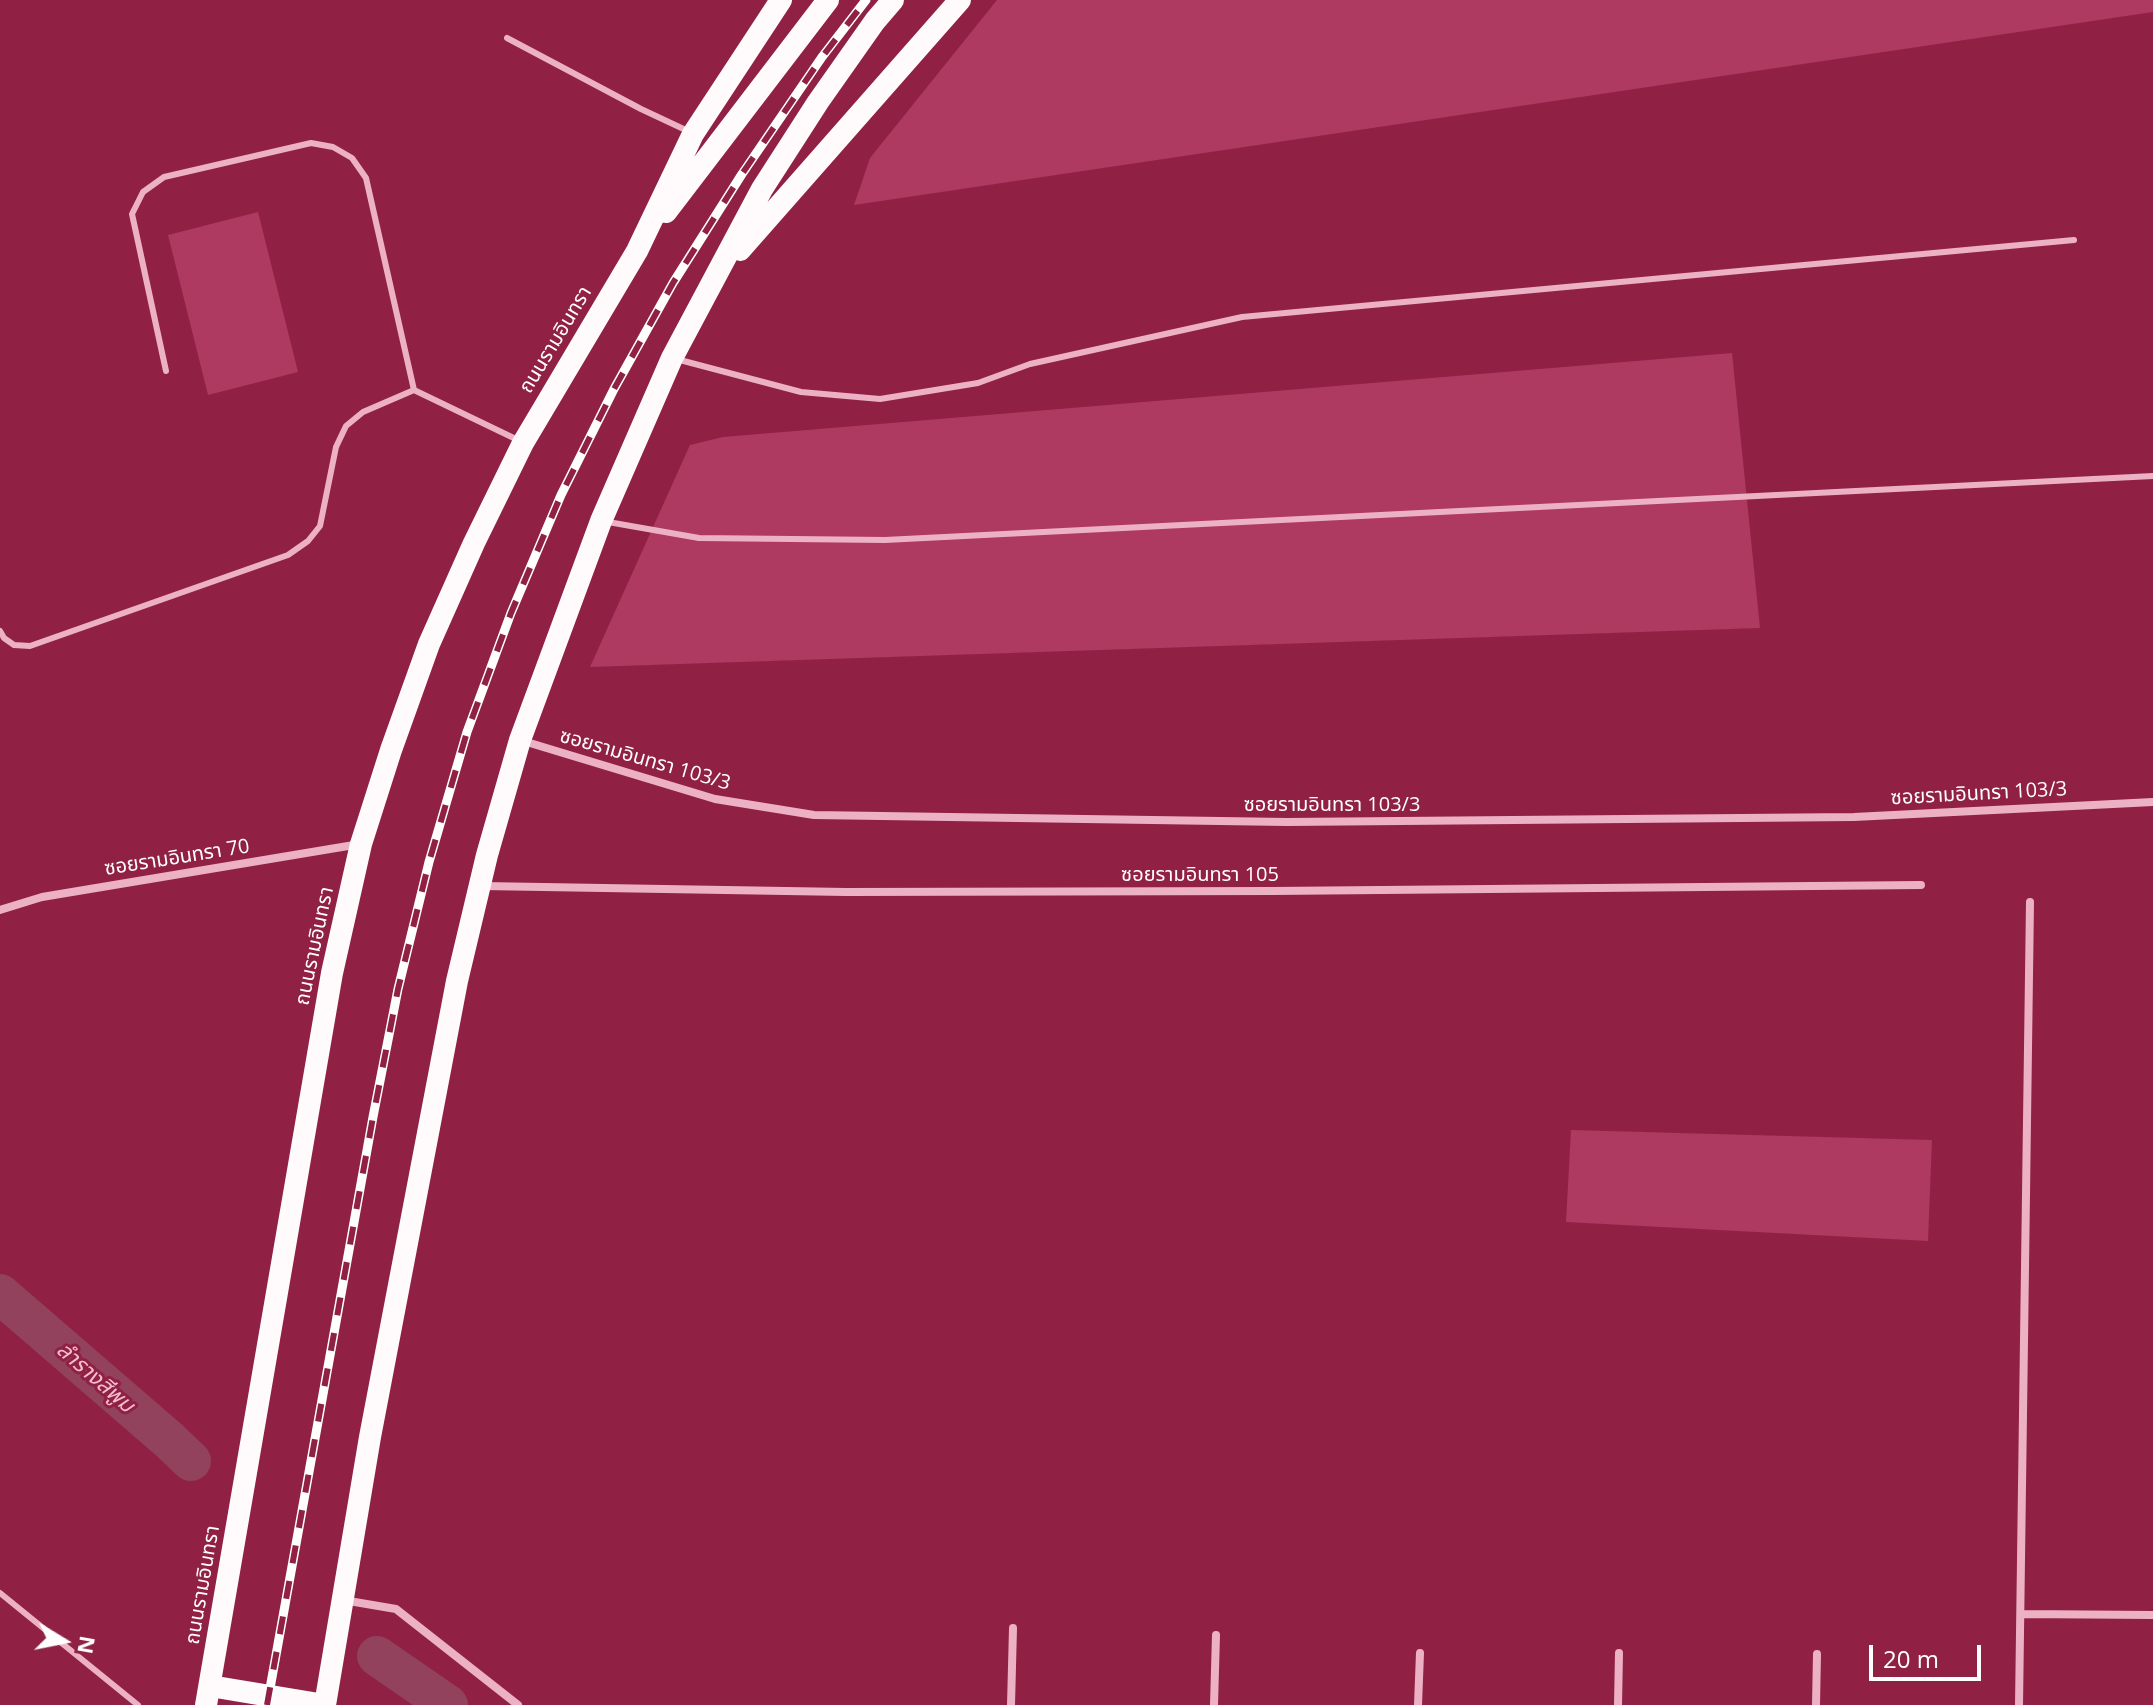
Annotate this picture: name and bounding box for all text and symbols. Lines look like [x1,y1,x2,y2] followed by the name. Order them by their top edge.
[515,282,597,398] street label: ถนนรามอินทรา
[557,724,733,796] street label: ซอยรามอินทรา 103/3
[1890,777,2068,811] street label: ซอยรามอินทรา 103/3
[1244,793,1420,817] street label: ซอยรามอินทรา 103/3
[103,835,251,881] street label: ซอยรามอินทรา 70
[1121,863,1279,887] street label: ซอยรามอินทรา 105
[291,885,339,1007] street label: ถนนรามอินทรา
[51,1337,139,1419] water label: ลำรางสีพูม
[181,1524,225,1646] street label: ถนนรามอินทรา
[24,1601,104,1681] north arrow
[1873,1629,1985,1679] scale bar
[71,1634,104,1657] text: N
[1883,1642,1939,1675] text: 20 m

